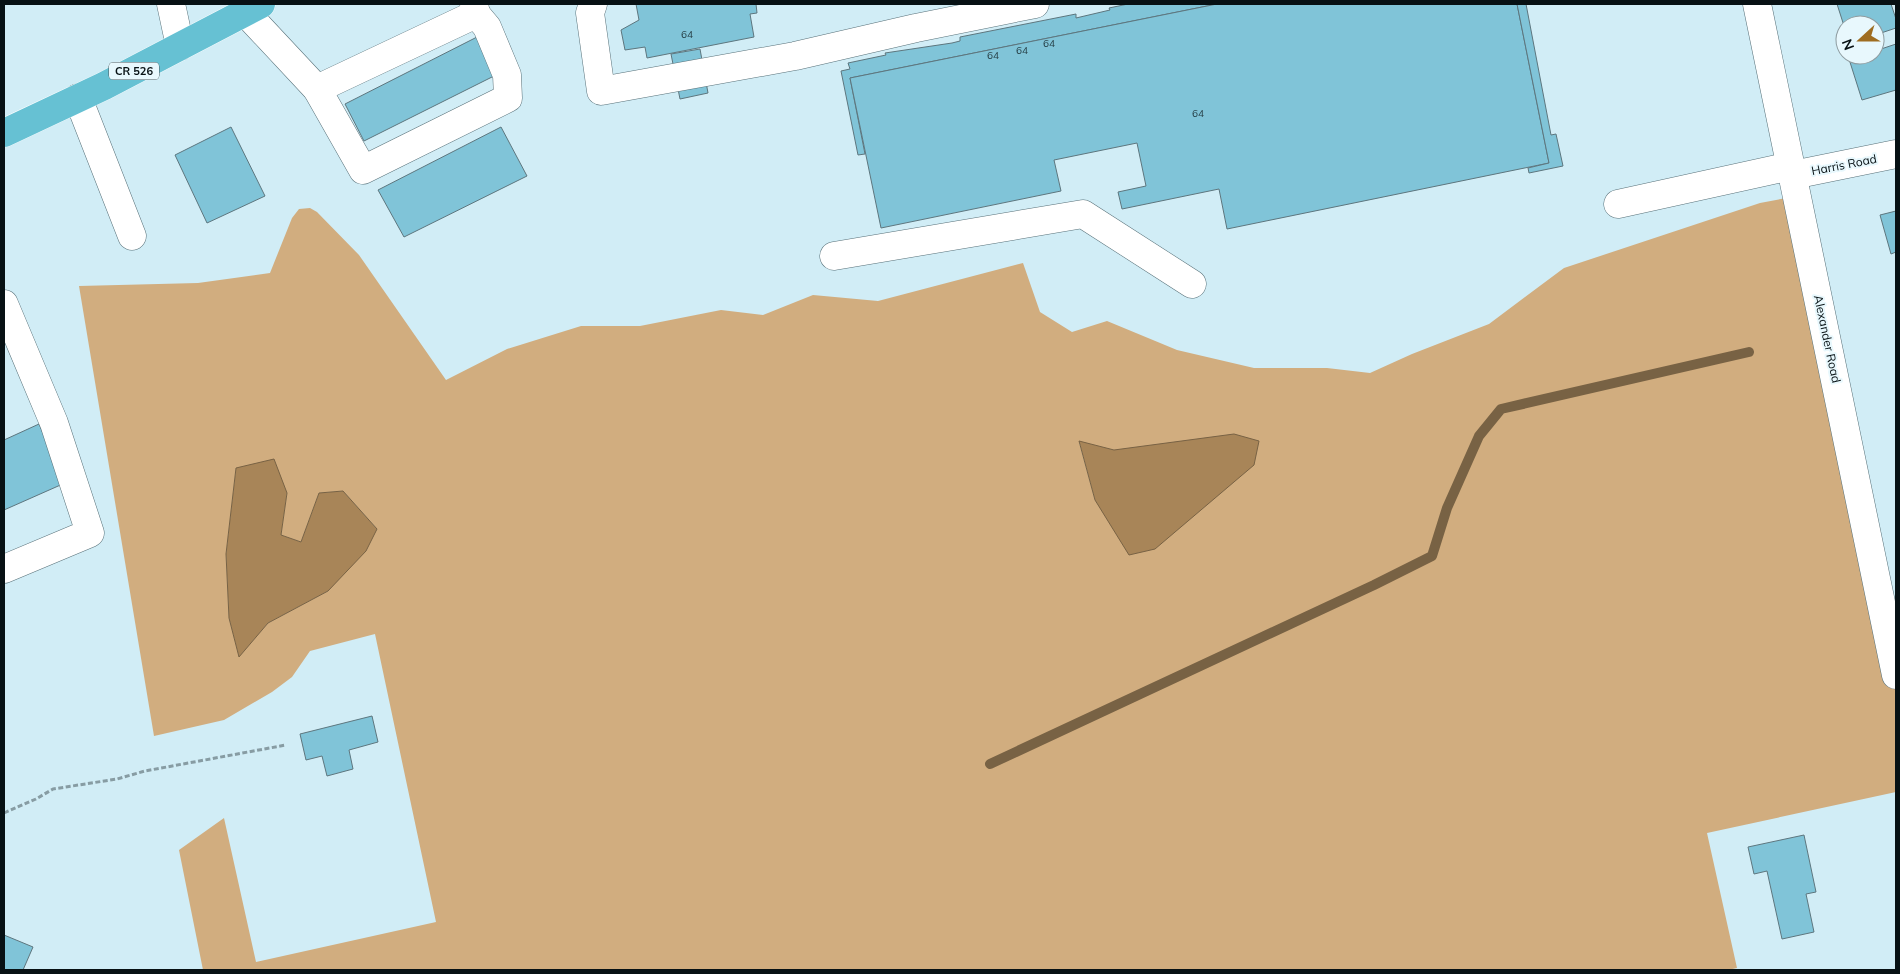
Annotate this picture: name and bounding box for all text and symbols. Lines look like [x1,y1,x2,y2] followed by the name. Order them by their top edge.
[1835,15,1885,65] north arrow
[681,28,693,41] house number: 64
[1838,36,1858,53] text: N
[1043,37,1055,50] house number: 64
[1016,44,1028,57] house number: 64
[987,49,999,62] house number: 64
[109,62,159,80] road number: CR 526
[1192,107,1204,120] house number: 64
[1810,151,1878,178] street label: Harris Road
[1811,294,1844,384] street label: Alexander Road

